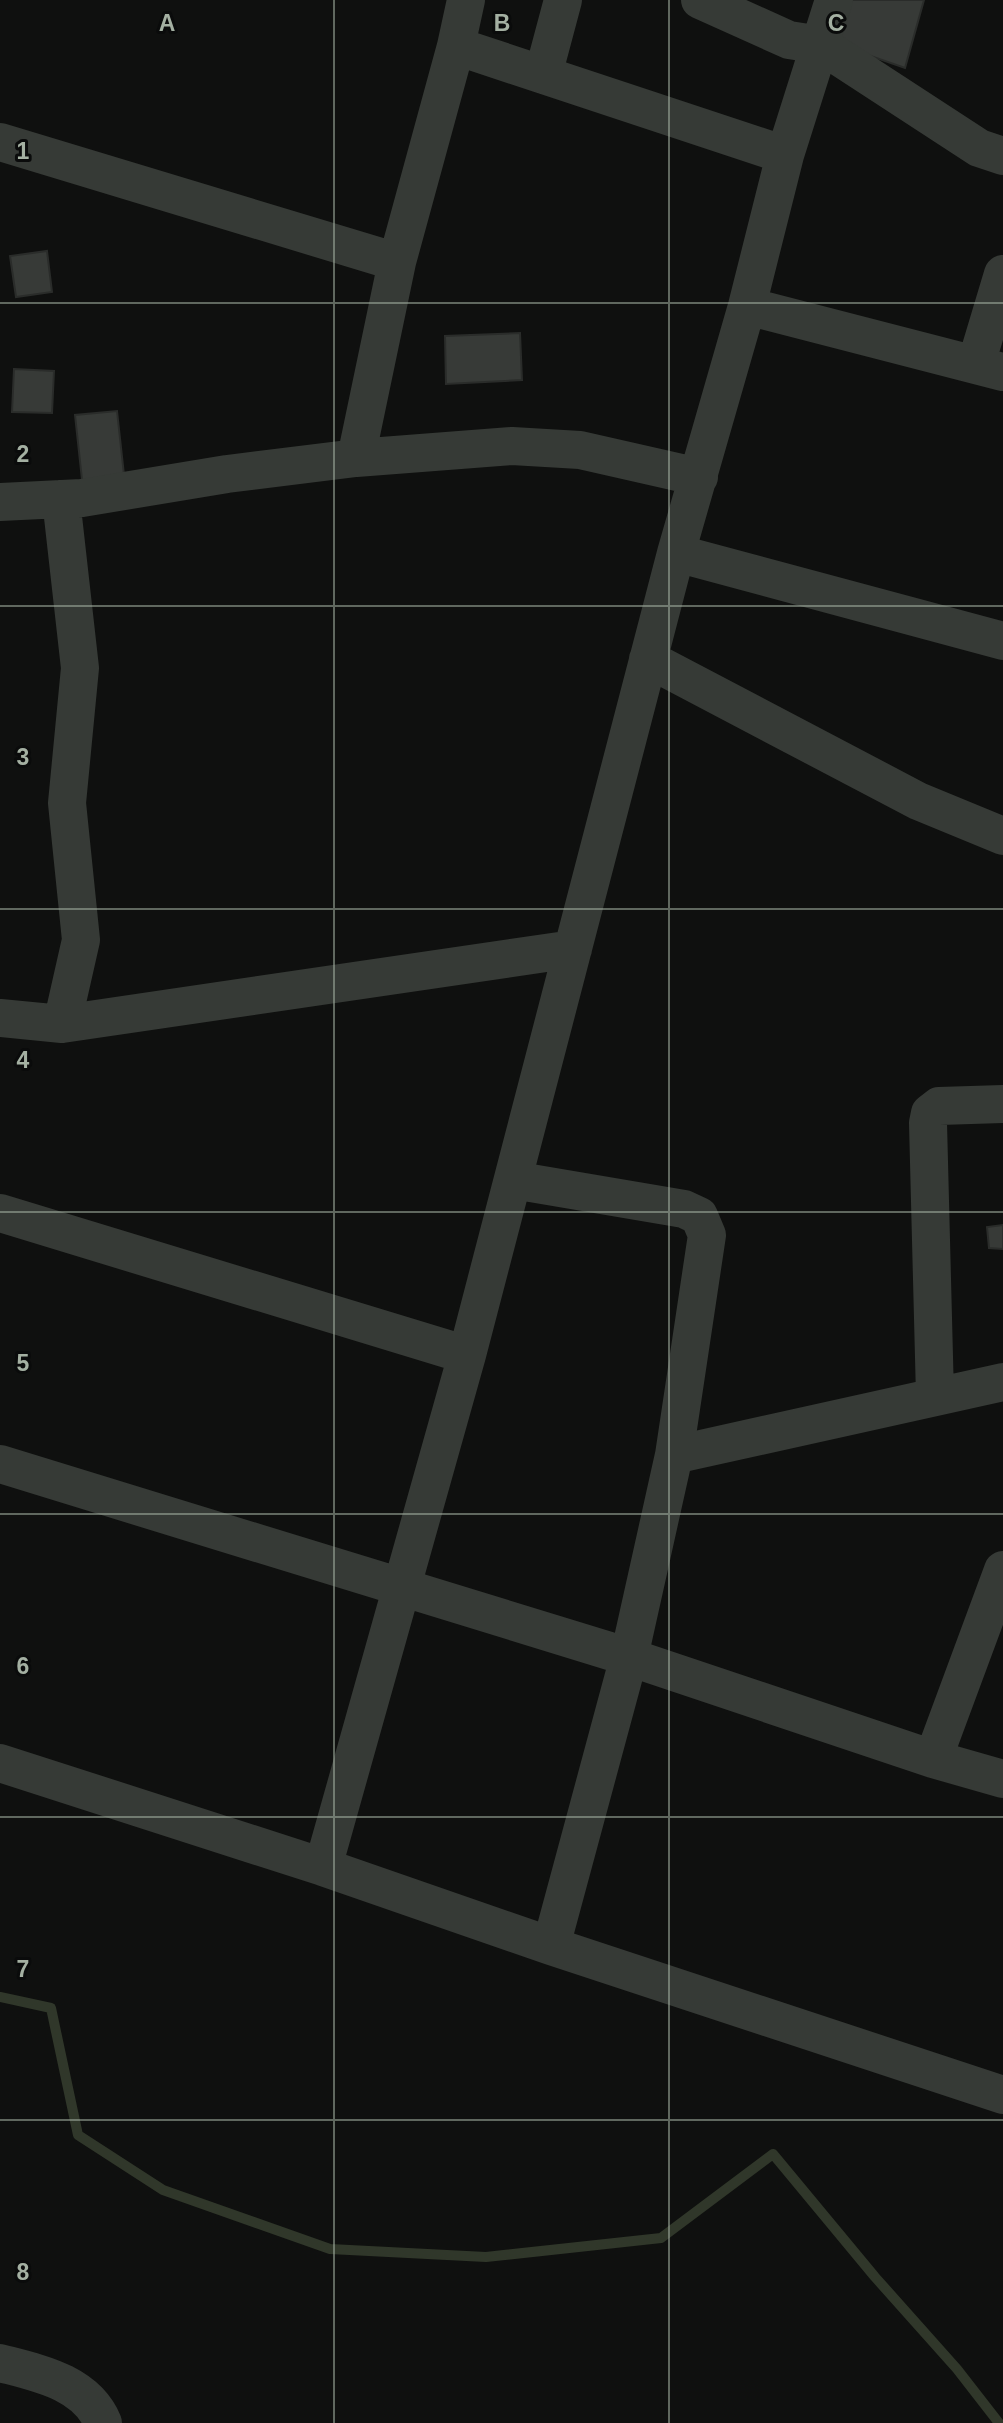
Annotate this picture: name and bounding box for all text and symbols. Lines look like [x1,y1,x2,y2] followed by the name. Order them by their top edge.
[159,10,175,36] text: A
[494,10,510,36] text: B
[828,10,844,36] text: C
[17,138,30,164] text: 1
[17,441,29,467] text: 2
[17,744,29,770] text: 3
[17,1047,30,1073] text: 4
[17,1350,30,1376] text: 5
[17,1653,29,1679] text: 6
[17,1956,29,1982] text: 7
[17,2259,30,2285] text: 8

